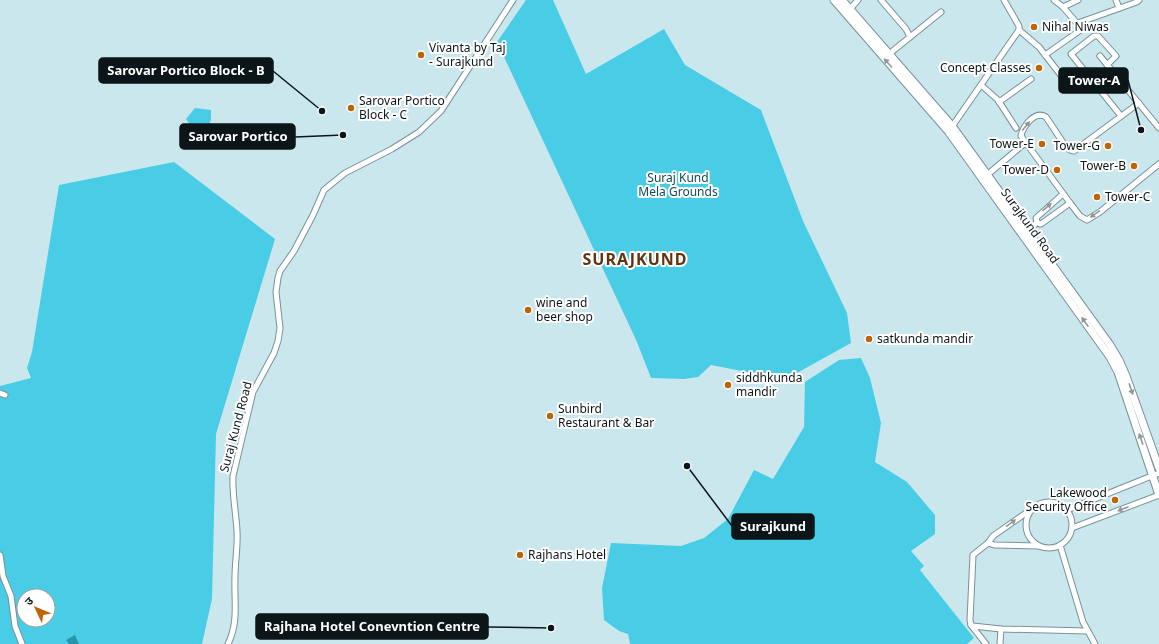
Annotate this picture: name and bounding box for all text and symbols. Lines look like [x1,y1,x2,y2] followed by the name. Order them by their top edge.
[1042,18,1109,35] place label: Nihal Niwas
[1029,22,1039,32] marker: Nihal Niwas
[429,39,506,70] place label: Vivanta by Taj - Surajkund
[416,50,426,60] marker: Vivanta by Taj - Surajkund
[99,58,273,83] callout: Sarovar Portico Block - B
[883,58,893,68] one-way arrow
[940,59,1031,76] place label: Concept Classes
[107,61,265,79] text: Sarovar Portico Block - B
[1034,63,1044,73] marker: Concept Classes
[1059,68,1128,93] callout: Tower-A
[1068,71,1120,89] text: Tower-A
[359,92,445,123] place label: Sarovar Portico Block - C
[346,103,356,113] marker: Sarovar Portico Block - C
[1022,120,1031,131] one-way arrow
[180,124,295,149] callout: Sarovar Portico
[188,127,288,145] text: Sarovar Portico
[989,135,1034,152] place label: Tower-E
[1053,137,1100,154] place label: Tower-G
[1037,139,1047,149] marker: Tower-E
[1103,141,1113,151] marker: Tower-G
[1080,157,1126,174] place label: Tower-B
[1002,161,1049,178] place label: Tower-D
[1129,161,1139,171] marker: Tower-B
[1052,165,1062,175] marker: Tower-D
[638,169,718,200] park label: Suraj Kund Mela Grounds
[997,185,1063,267] street label: Surajkund Road
[1105,188,1151,205] place label: Tower-C
[1092,192,1102,202] marker: Tower-C
[1042,203,1053,212] one-way arrow
[1090,210,1101,218] one-way arrow
[582,248,688,270] district label: SURAJKUND
[536,294,593,325] place label: wine and beer shop
[523,305,533,315] marker: wine and beer shop
[1081,317,1089,328] one-way arrow
[877,330,973,347] place label: satkunda mandir
[864,334,874,344] marker: satkunda mandir
[736,369,802,400] place label: siddhkunda mandir
[215,380,256,474] street label: Suraj Kund Road
[723,380,733,390] marker: siddhkunda mandir
[1128,383,1134,395] one-way arrow
[558,400,654,431] place label: Sunbird Restaurant & Bar
[545,411,555,421] marker: Sunbird Restaurant & Bar
[1137,432,1143,444] one-way arrow
[1026,484,1107,515] place label: Lakewood Security Office
[1110,495,1120,505] marker: Lakewood Security Office
[1116,507,1128,513] one-way arrow
[732,514,814,539] callout: Surajkund
[740,517,806,535] text: Surajkund
[1006,519,1017,527] one-way arrow
[528,546,606,563] place label: Rajhans Hotel
[515,550,525,560] marker: Rajhans Hotel
[16,588,56,628] north arrow
[21,593,36,608] text: उ
[256,614,488,639] callout: Rajhana Hotel Conevntion Centre
[264,617,480,635] text: Rajhana Hotel Conevntion Centre

